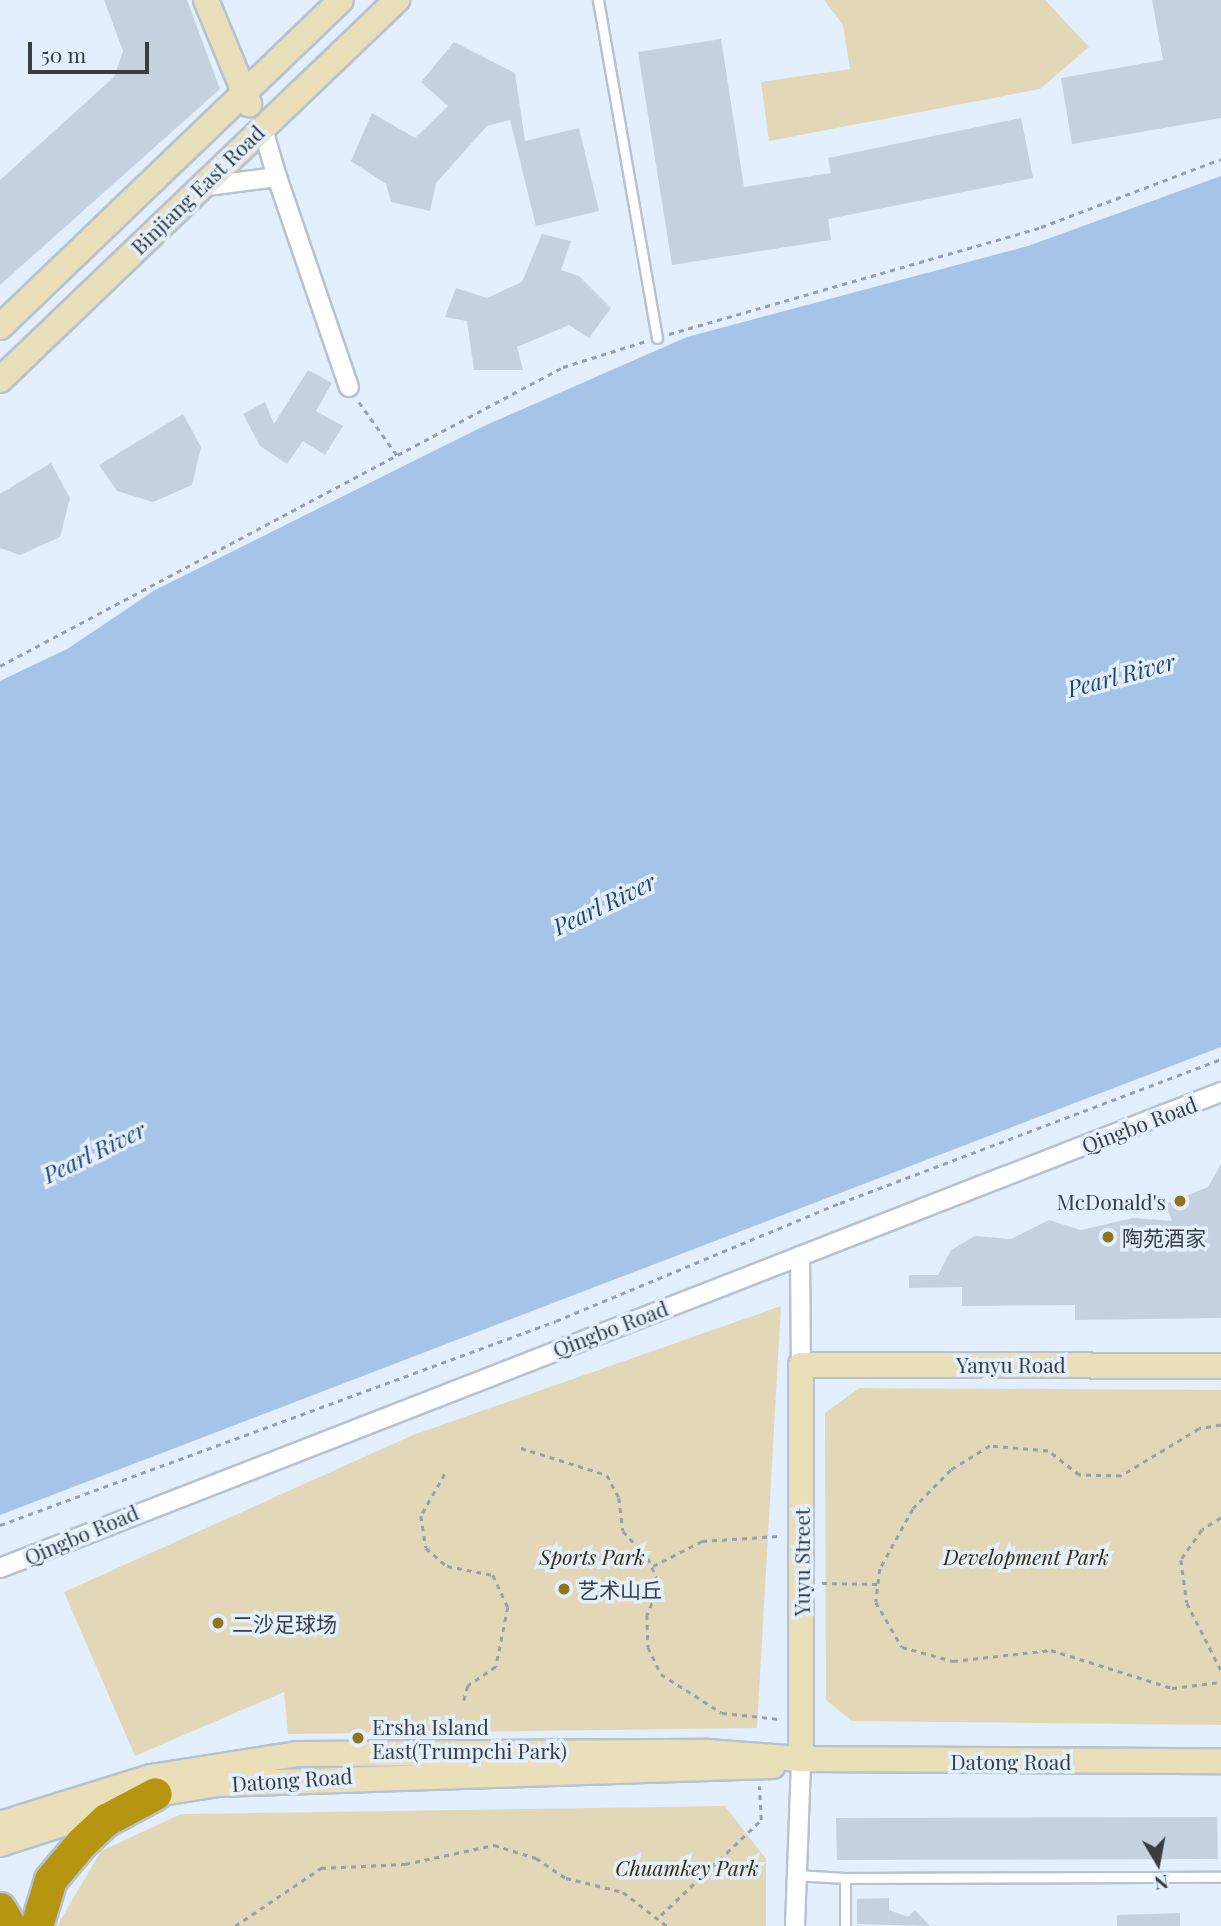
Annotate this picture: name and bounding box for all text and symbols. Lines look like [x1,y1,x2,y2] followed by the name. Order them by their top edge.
[32,28,152,72] scale bar
[41,40,86,68] text: 50 m
[125,119,269,259] street label: Binjiang East Road
[1064,647,1178,703] water label: Pearl River
[548,867,660,941] water label: Pearl River
[1078,1090,1200,1158] street label: Qingbo Road
[38,1115,150,1189] water label: Pearl River
[1057,1188,1166,1214] place label: McDonald's
[1172,1193,1188,1209] marker: McDonald's
[1122,1224,1206,1250] place label: 陶苑酒家
[1100,1229,1116,1245] marker: 陶苑酒家
[549,1294,671,1362] street label: Qingbo Road
[956,1351,1066,1377] street label: Yanyu Road
[20,1499,142,1569] street label: Qingbo Road
[788,1508,814,1616] street label: Yuyu Street
[539,1543,645,1569] park label: Sports Park
[943,1543,1109,1569] park label: Development Park
[578,1576,662,1602] place label: 艺术山丘
[556,1581,572,1597] marker: 艺术山丘
[232,1610,337,1636] place label: 二沙足球场
[210,1615,226,1631] marker: 二沙足球场
[372,1713,567,1763] place label: Ersha Island East(Trumpchi Park)
[350,1730,366,1746] marker: Ersha Island East(Trumpchi Park)
[951,1748,1071,1774] street label: Datong Road
[231,1762,353,1796] street label: Datong Road
[1123,1828,1193,1898] north arrow
[615,1854,759,1880] park label: Chuamkey Park
[1153,1870,1171,1898] text: N

